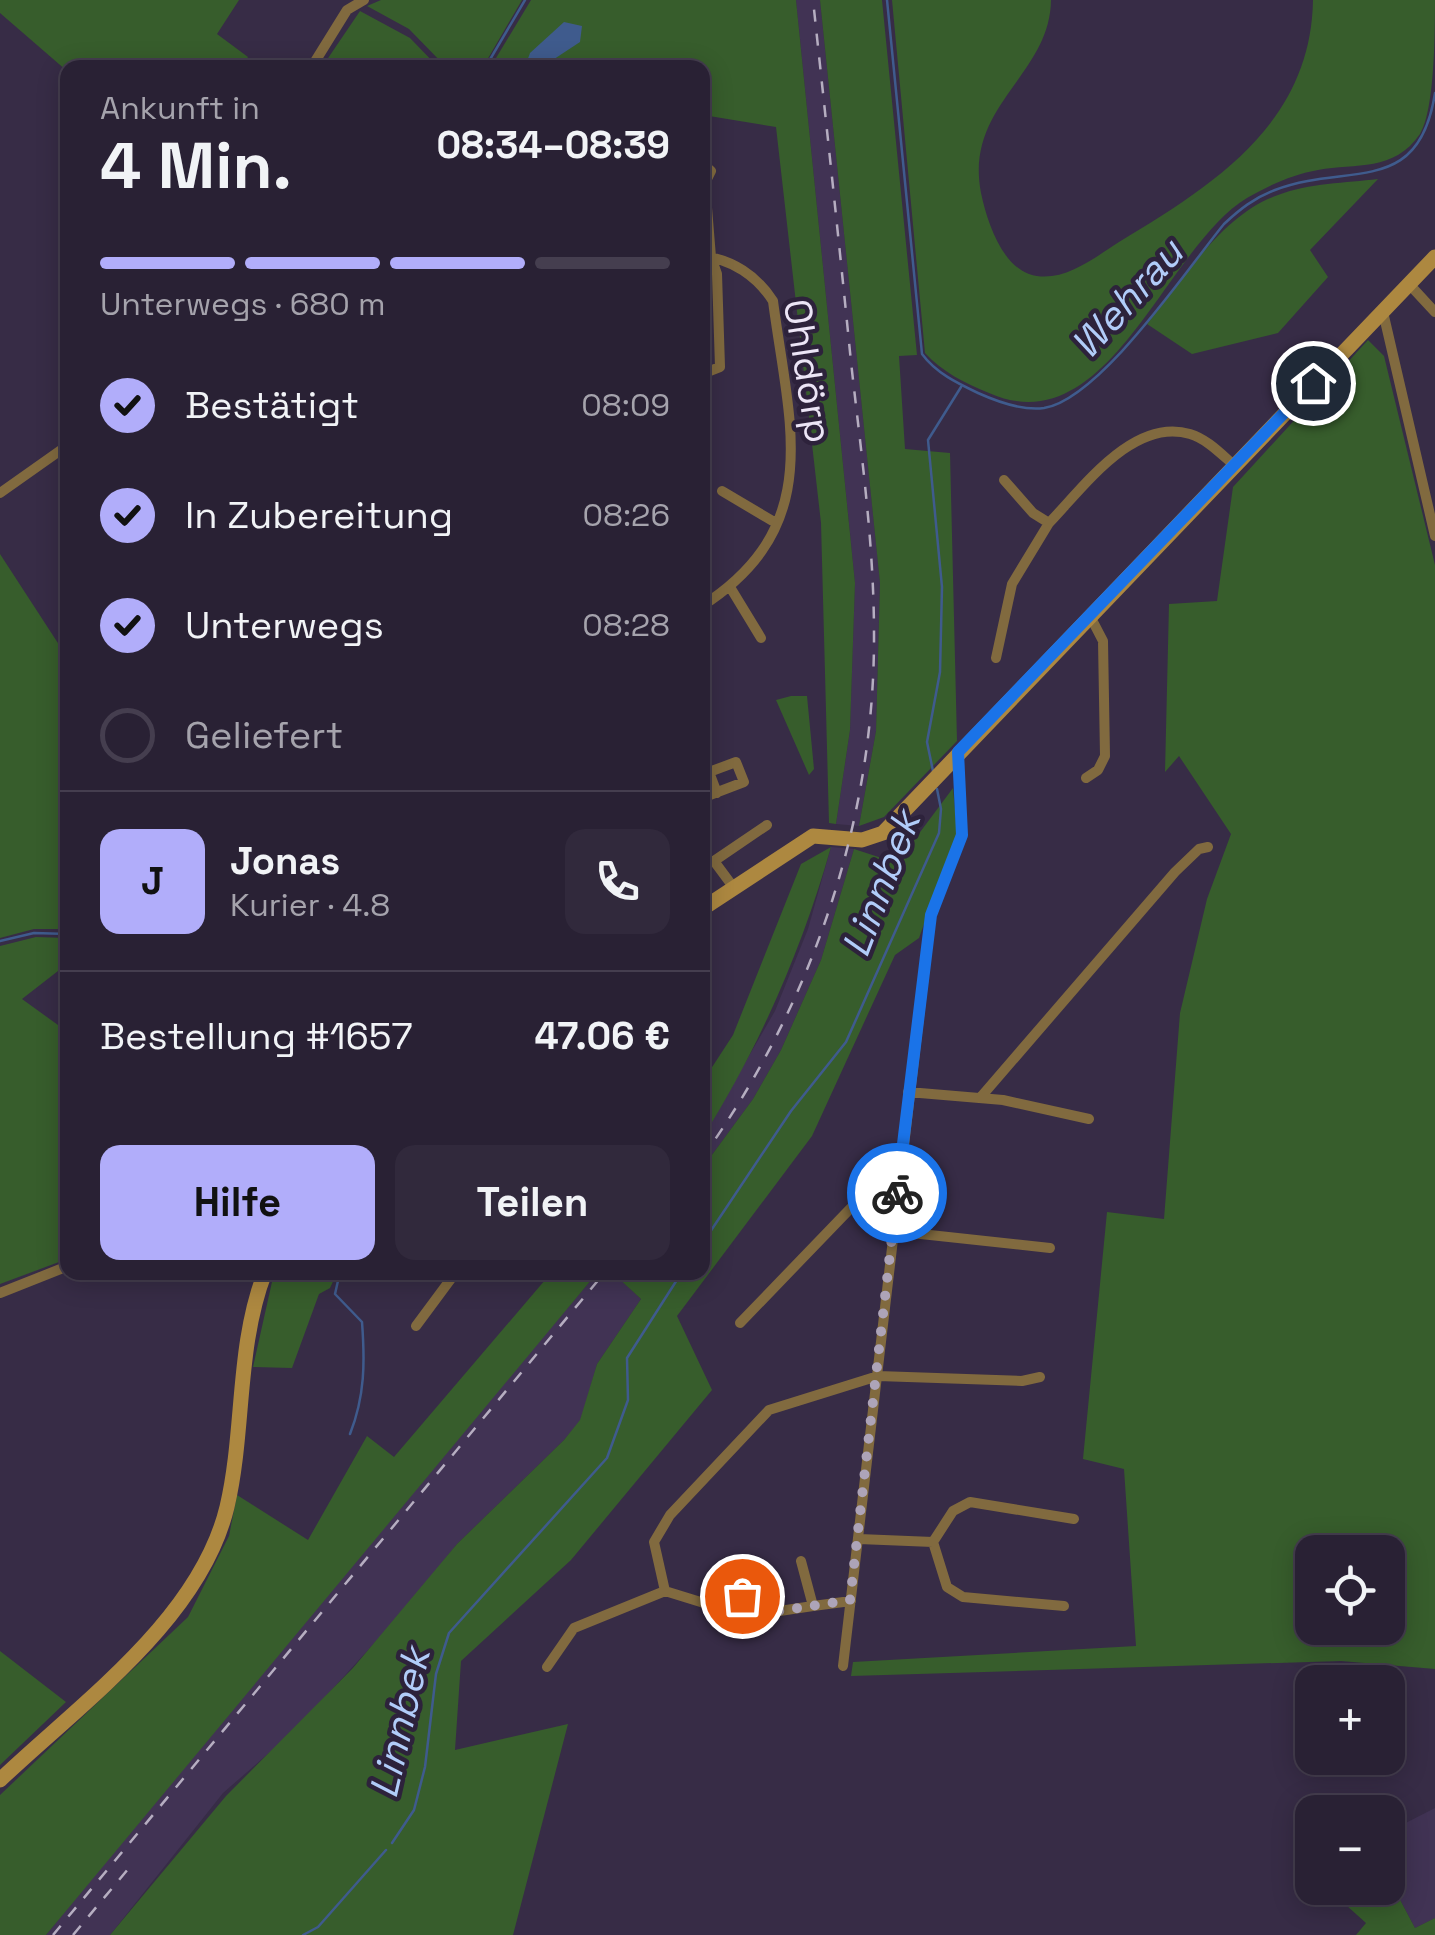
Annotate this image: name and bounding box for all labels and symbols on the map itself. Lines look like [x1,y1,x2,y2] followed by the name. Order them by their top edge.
[1060,227,1196,370] water label: Wehrau
[773,296,843,446] street label: Ohldörp
[1271,341,1356,426] pin
[830,800,934,964] water label: Linnbek
[847,1143,947,1243] courier
[700,1554,785,1639] pin
[358,1639,443,1803] water label: Linnbek

